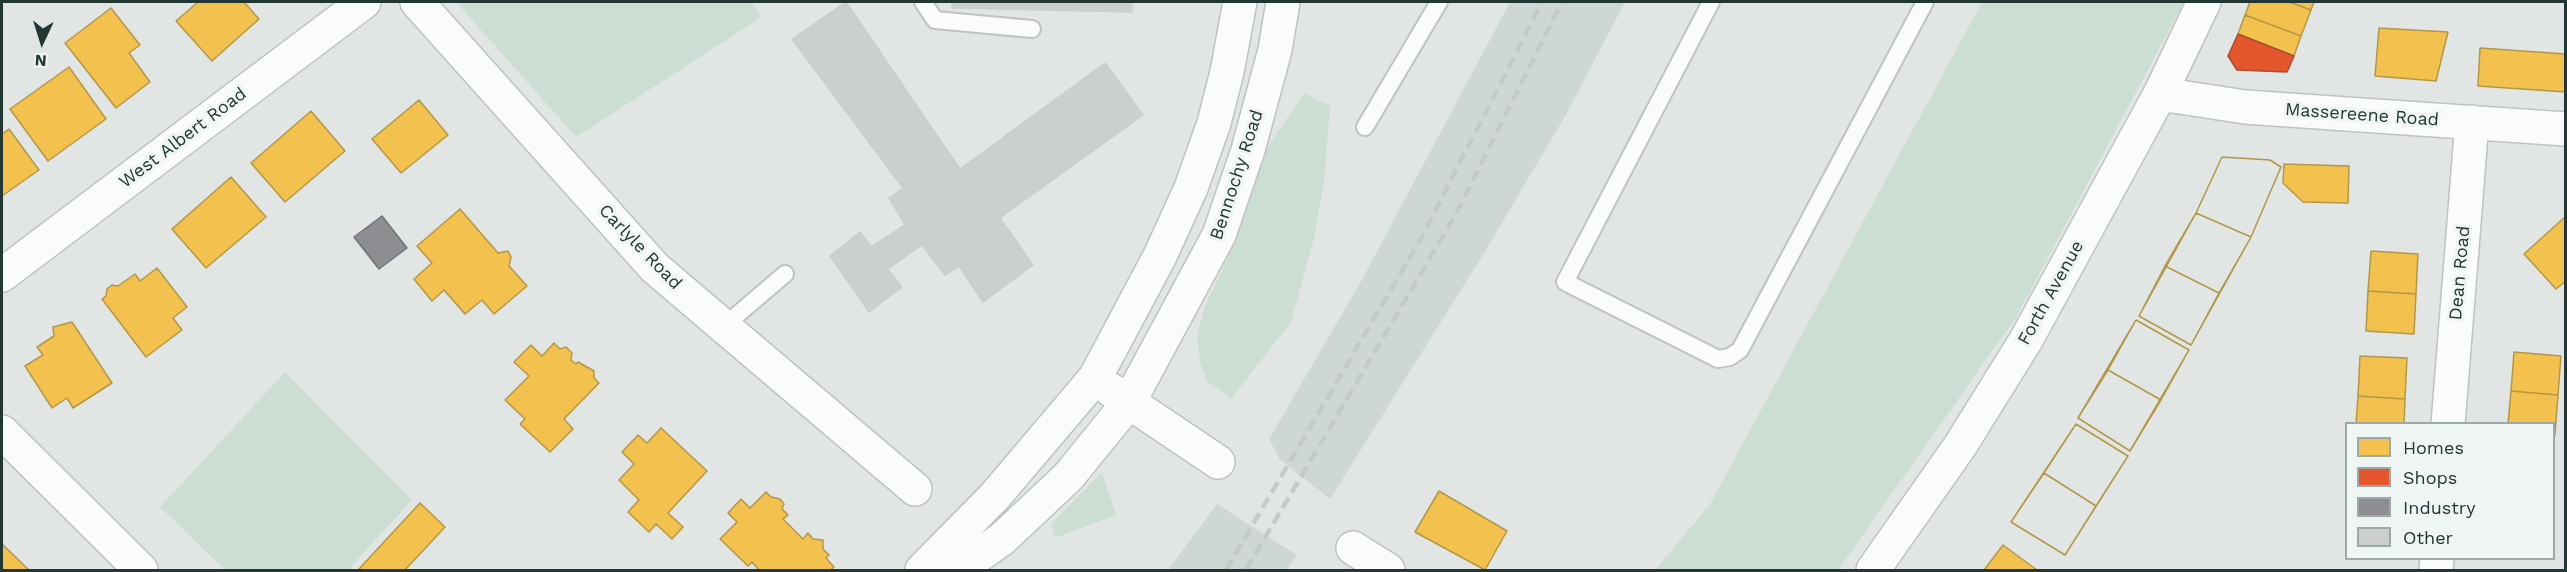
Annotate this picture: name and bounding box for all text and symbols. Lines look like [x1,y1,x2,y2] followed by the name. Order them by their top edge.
[12,12,72,72] north arrow
[34,51,47,70] text: N
[115,83,251,193] street label: West Albert Road
[2284,99,2440,131] street label: Massereene Road
[1206,107,1268,243] street label: Bennochy Road
[594,200,686,294] street label: Carlyle Road
[2445,225,2475,321] street label: Dean Road
[2013,237,2089,349] street label: Forth Avenue
[2345,422,2555,560] legend
[2403,437,2464,458] text: Homes
[2403,467,2457,488] text: Shops
[2403,497,2475,518] text: Industry
[2403,527,2453,548] text: Other

